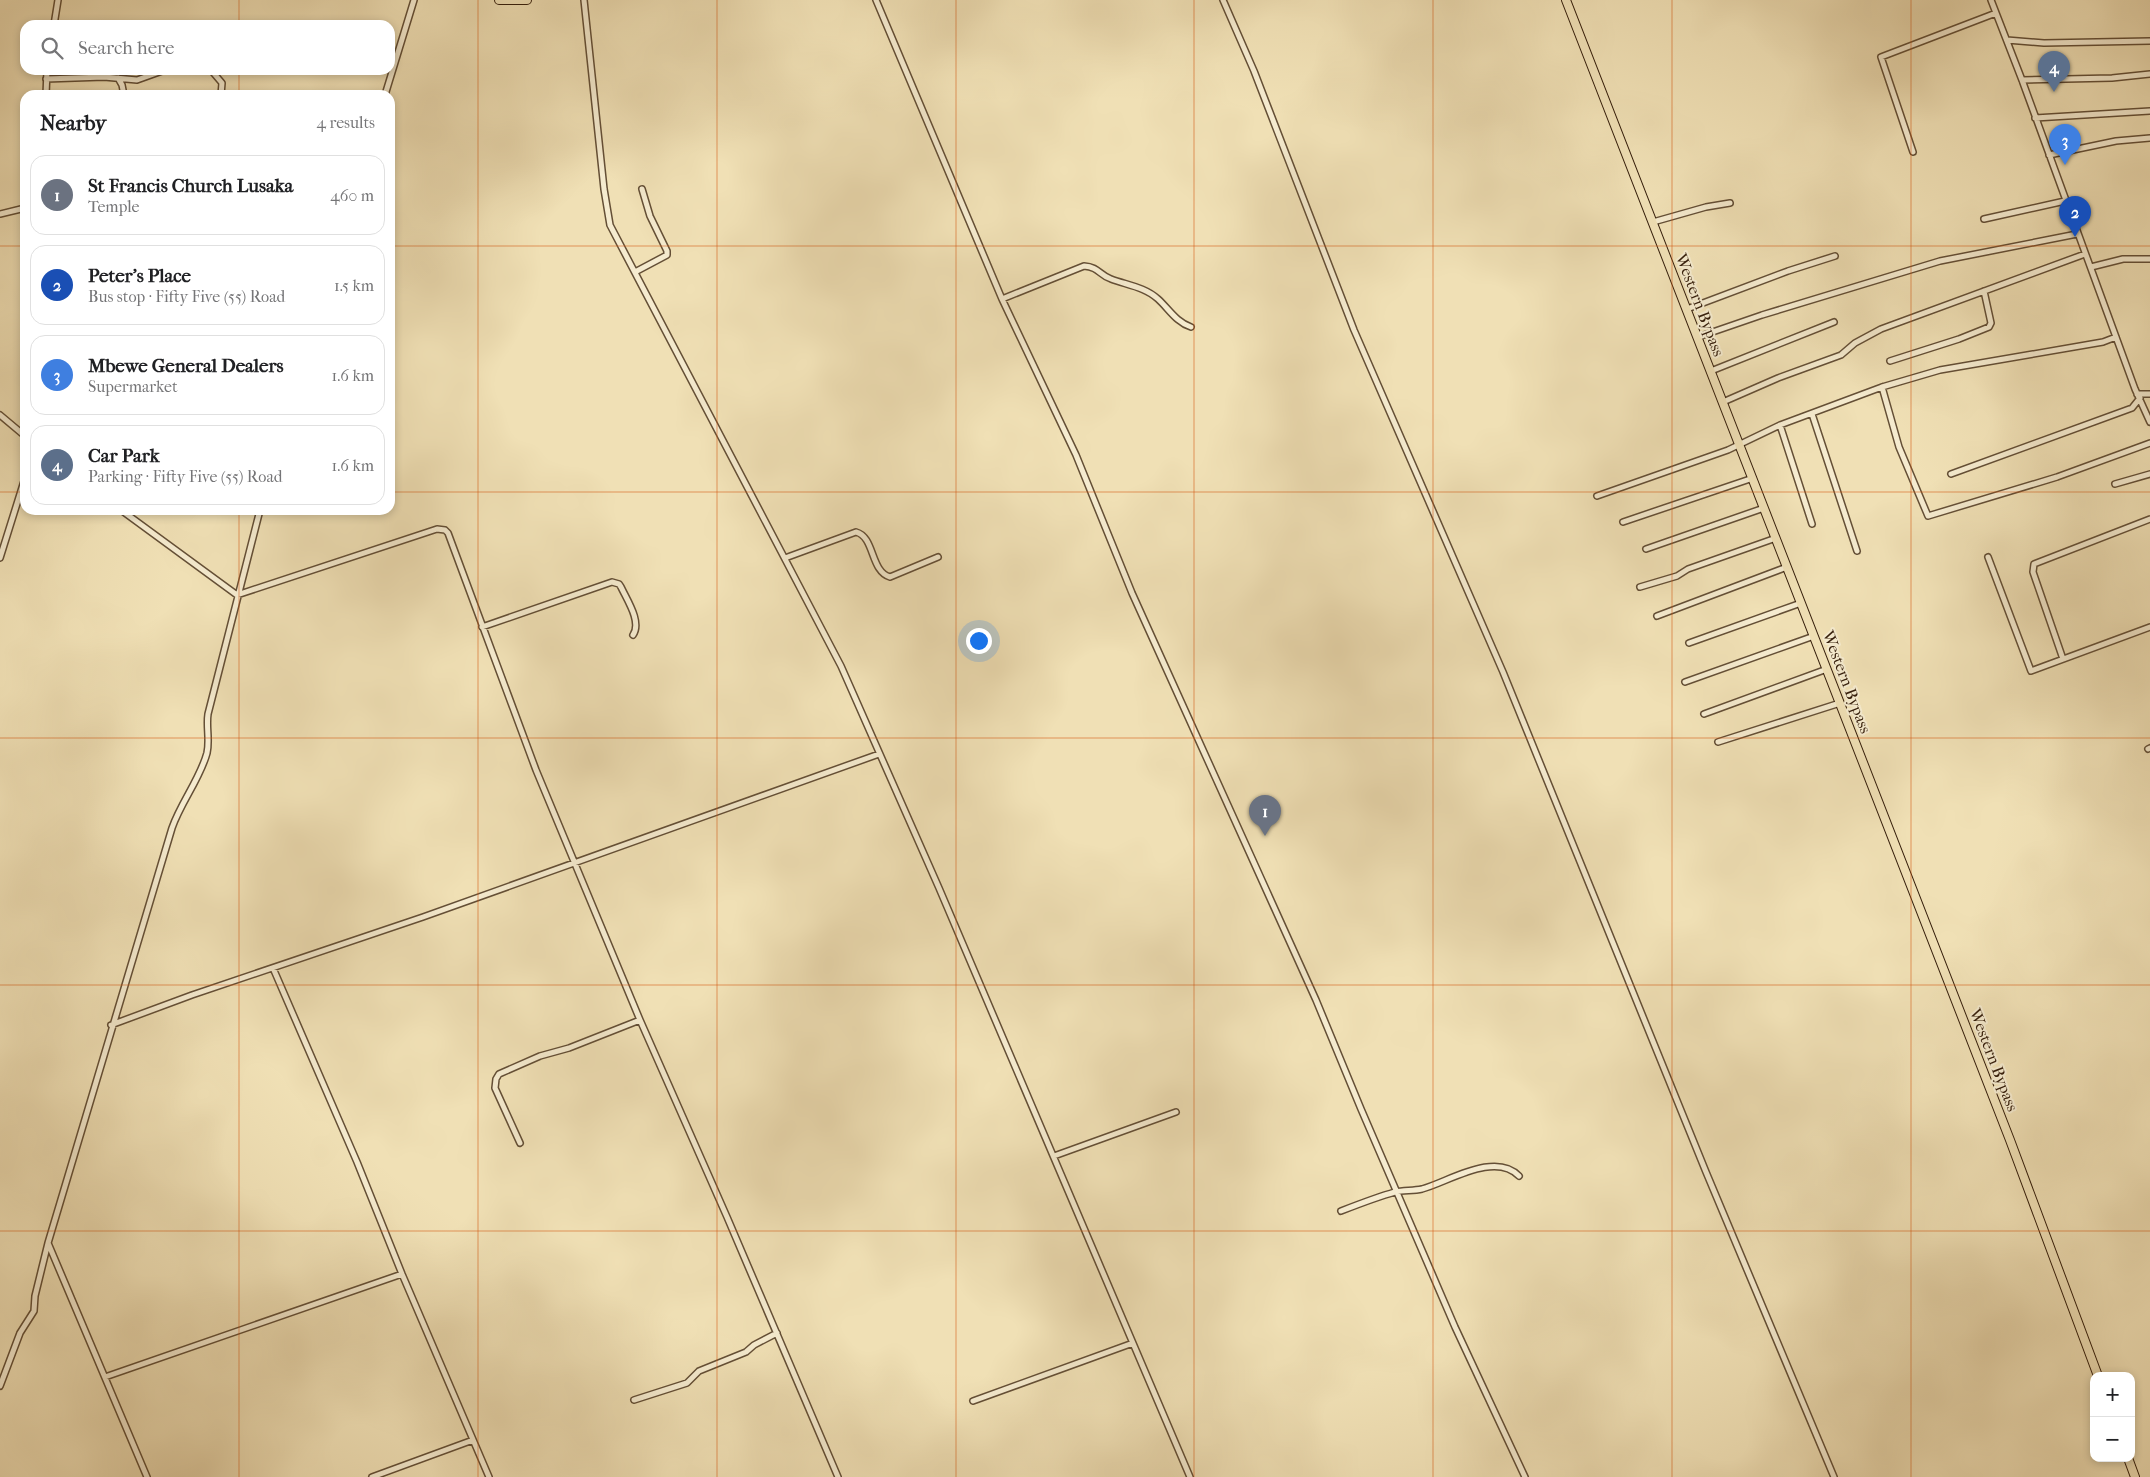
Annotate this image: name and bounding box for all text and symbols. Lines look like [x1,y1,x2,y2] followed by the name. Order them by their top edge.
[20,20,395,75] search box
[38,34,66,62] icon: search
[78,37,174,59] text: Search here
[2038,51,2070,92] pin: 4
[40,111,106,135] text: Nearby
[317,113,375,132] text: 4 results
[2049,124,2081,165] pin: 3
[88,175,293,197] text: St Francis Church Lusaka
[54,186,60,205] text: 1
[330,186,374,205] text: 460 m
[2059,196,2091,237] pin: 2
[88,197,139,216] text: Temple
[1671,250,1728,359] street label: Western Bypass
[88,265,191,287] text: Peter's Place
[53,276,61,295] text: 2
[334,276,374,295] text: 1.5 km
[88,287,285,306] text: Bus stop · Fifty Five (55) Road
[88,355,283,377] text: Mbewe General Dealers
[54,366,60,385] text: 3
[332,366,374,385] text: 1.6 km
[88,377,178,396] text: Supermarket
[88,445,160,467] text: Car Park
[52,456,62,475] text: 4
[332,456,374,475] text: 1.6 km
[88,467,282,486] text: Parking · Fifty Five (55) Road
[1818,627,1875,736] street label: Western Bypass
[966,628,992,654] your location
[1249,795,1281,836] pin: 1
[1965,1005,2022,1114] street label: Western Bypass
[2090,1372,2135,1462] map controls
[2090,1372,2135,1417] button: +
[2090,1417,2135,1462] button: −

